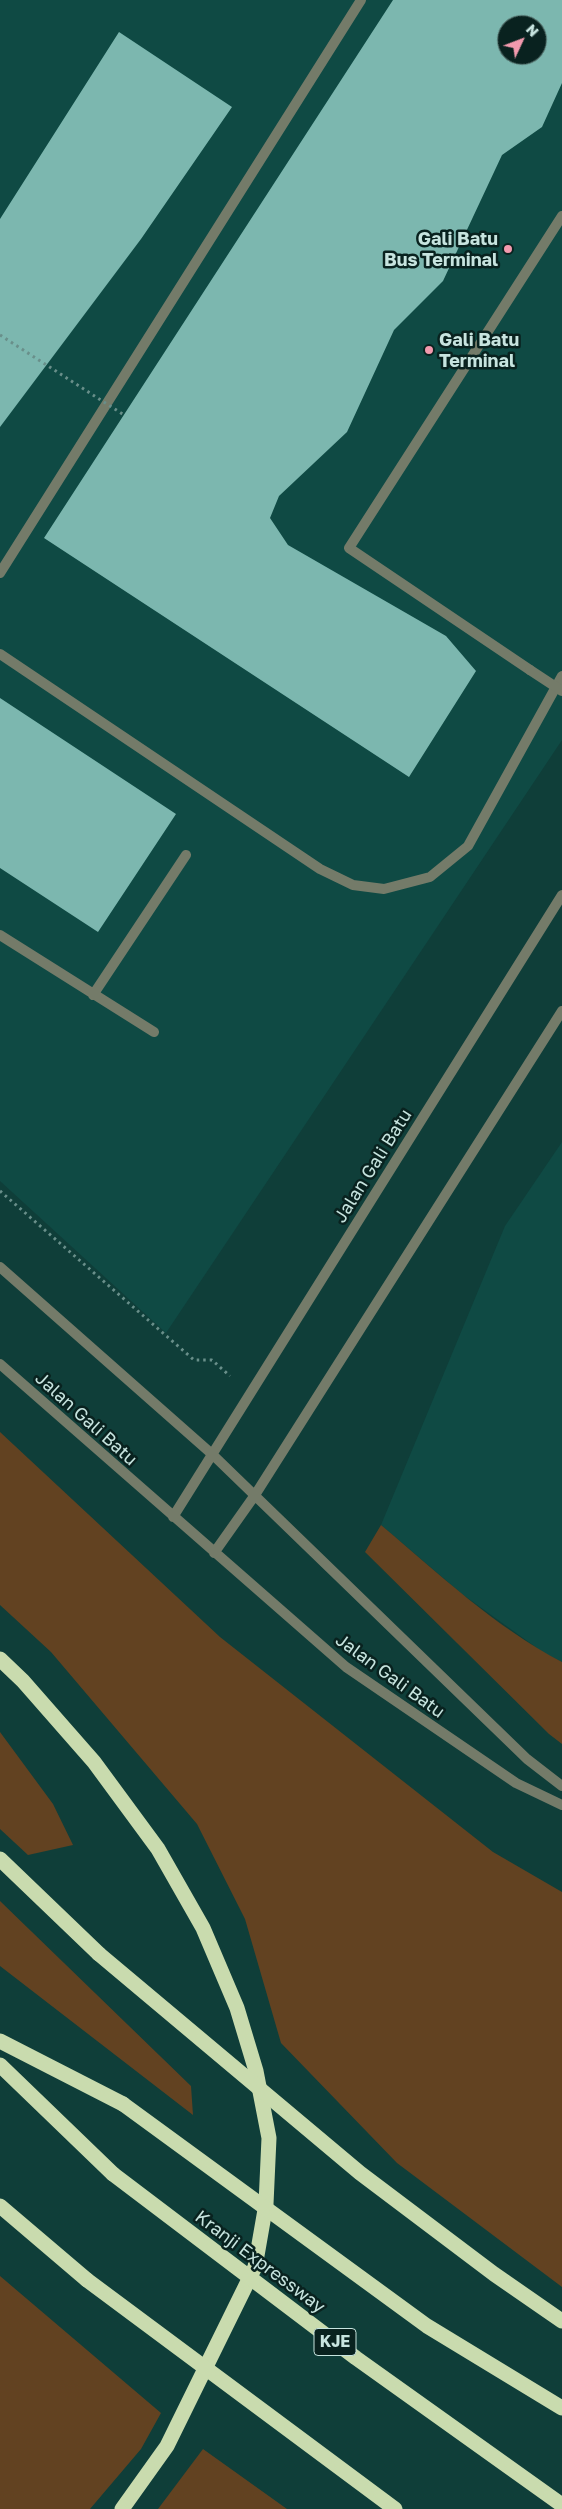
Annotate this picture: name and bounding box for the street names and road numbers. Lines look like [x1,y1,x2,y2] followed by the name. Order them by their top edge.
[329,1105,417,1227] street label: Jalan Gali Batu
[31,1368,141,1470] street label: Jalan Gali Batu
[331,1629,449,1723] street label: Jalan Gali Batu
[191,2206,329,2318] street label: Kranji Expressway
[314,2328,356,2356] road number: KJE

